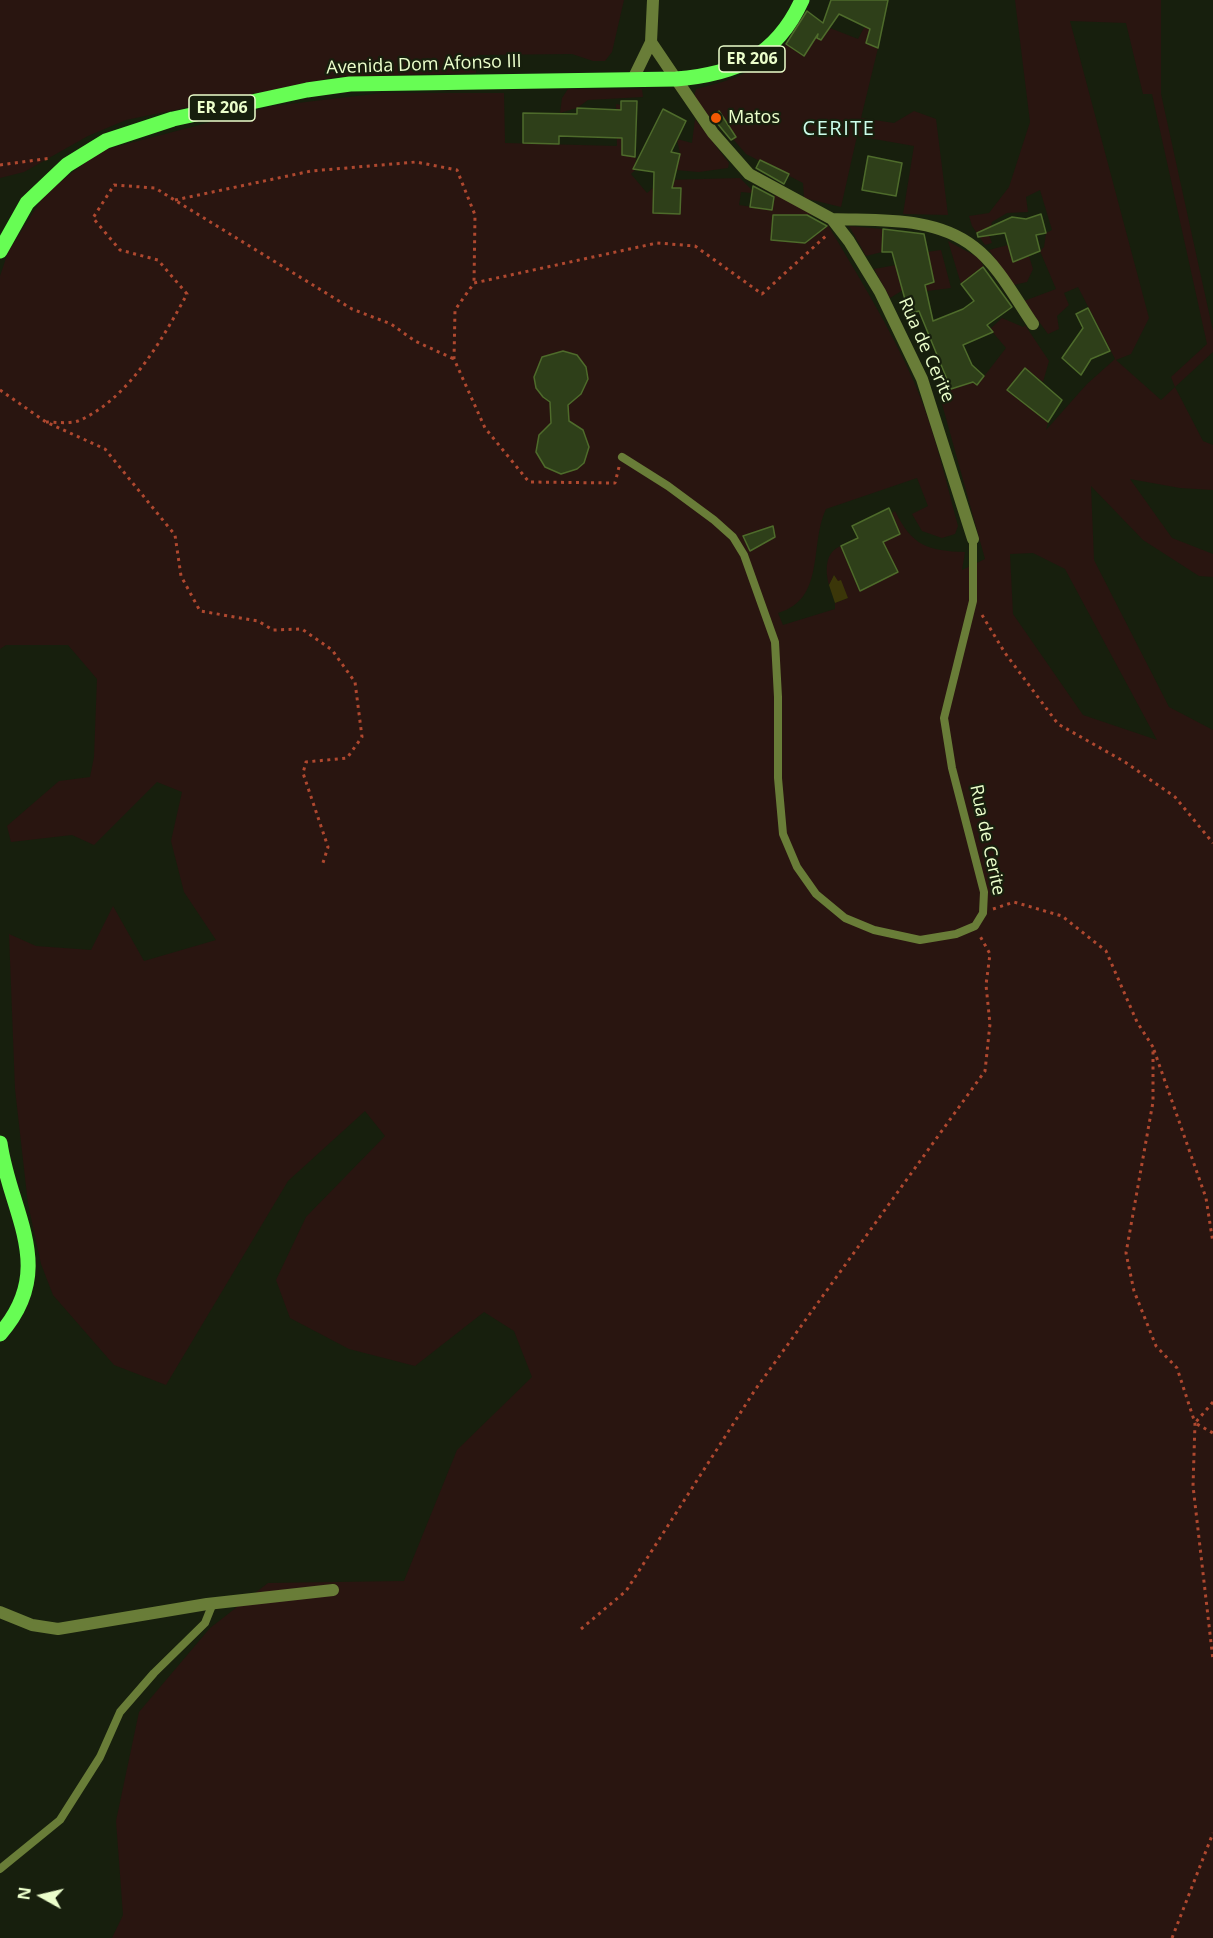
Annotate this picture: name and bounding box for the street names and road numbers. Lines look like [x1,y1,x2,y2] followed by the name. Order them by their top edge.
[719,46,785,72] road number: ER 206
[326,51,522,79] street label: Avenida Dom Afonso III
[189,95,255,121] road number: ER 206
[893,294,959,406] street label: Rua de Cerite
[965,783,1009,897] street label: Rua de Cerite

